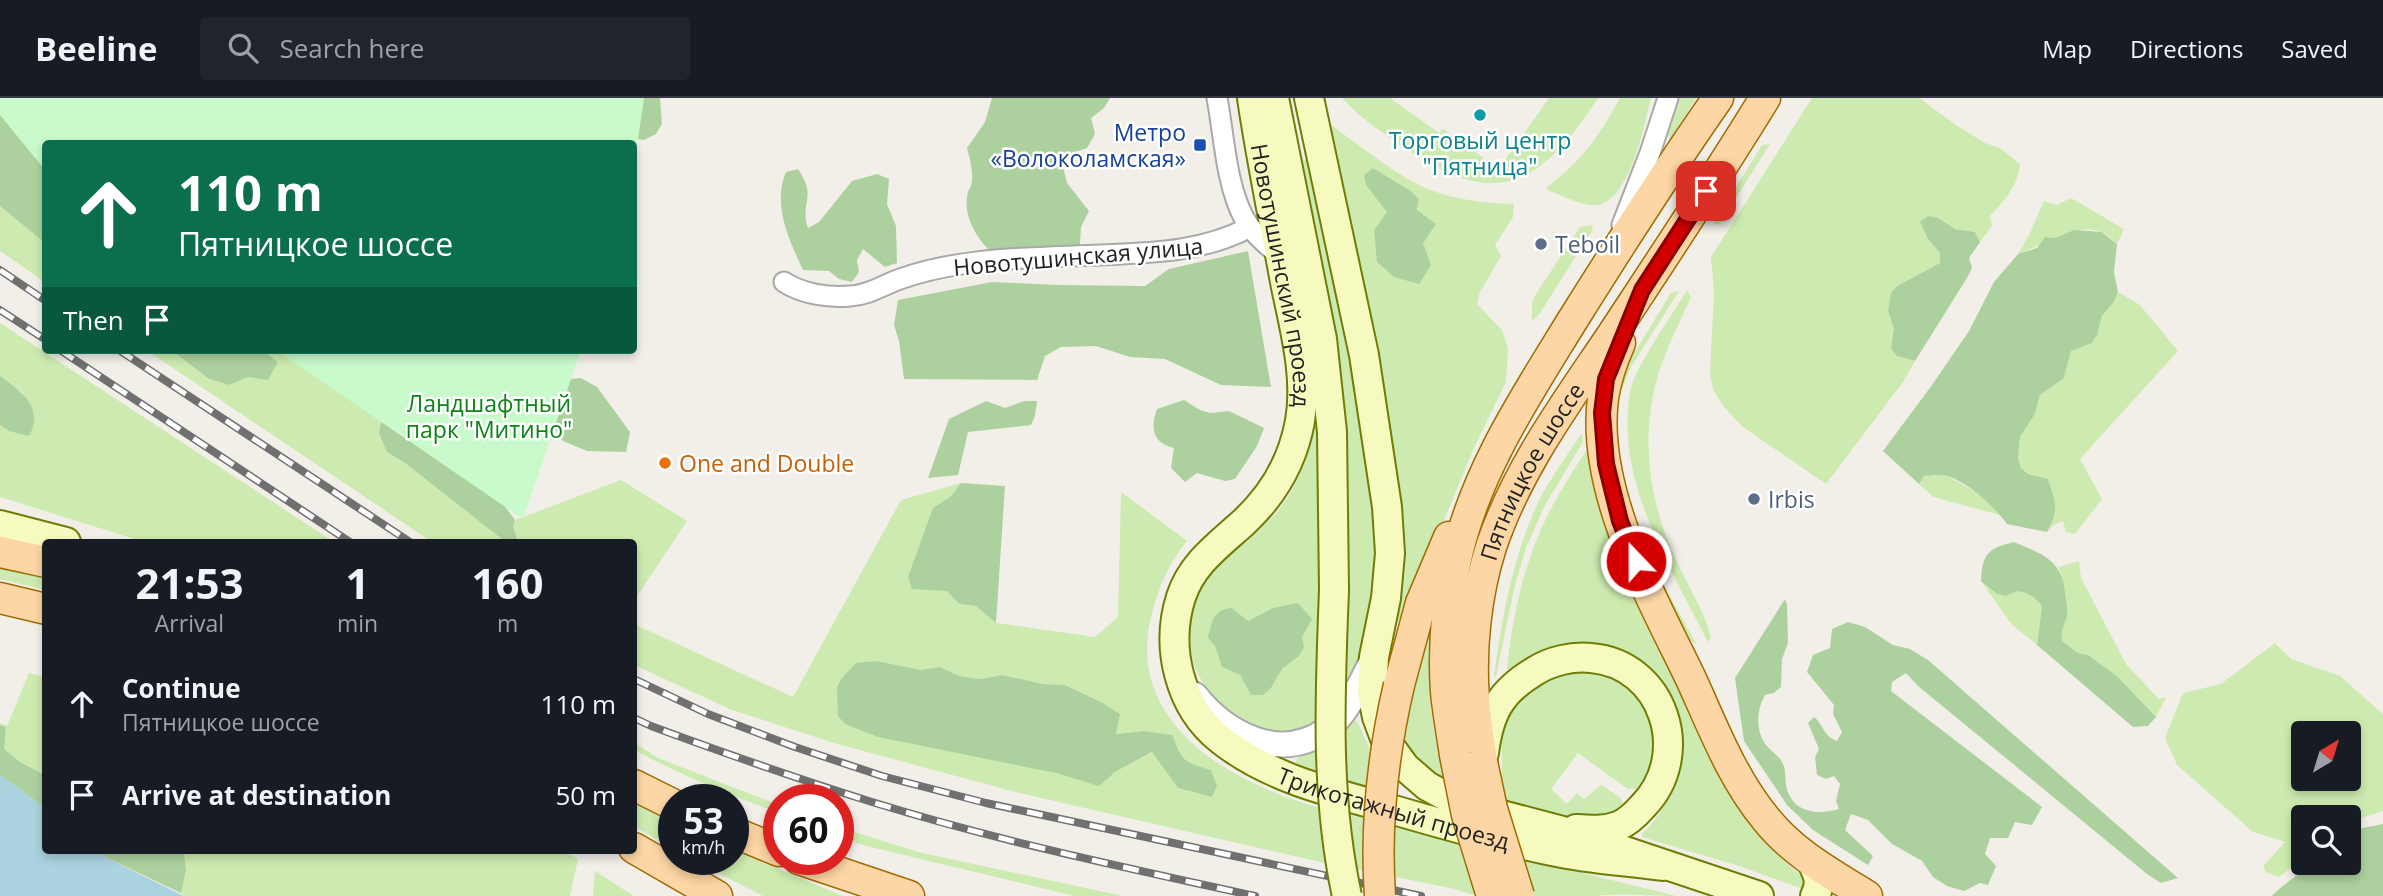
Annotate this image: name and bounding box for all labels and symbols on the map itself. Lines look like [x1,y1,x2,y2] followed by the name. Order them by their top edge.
[1472,107,1488,123] marker: Торговый центр "Пятница"
[991,116,1186,174] place label: Метро «Волоколамская»
[1389,124,1571,182] place label: Торговый центр "Пятница"
[1192,137,1208,153] marker: Метро «Волоколамская»
[1244,141,1318,408] street label: Новотушинский проезд
[1676,161,1736,221] pin
[1555,228,1620,260] place label: Teboil
[952,229,1204,283] street label: Новотушинская улица
[1533,236,1549,252] marker: Teboil
[1472,376,1591,564] street label: Пятницкое шоссе
[406,387,572,445] park label: Ландшафтный парк "Митино"
[679,447,854,479] place label: One and Double
[657,455,673,471] marker: One and Double
[1768,483,1815,515] place label: Irbis
[1746,491,1762,507] marker: Irbis
[1599,524,1673,598] position arrow
[2291,721,2361,791] north arrow
[1273,759,1513,857] street label: Трикотажный проезд
[763,784,854,875] speed limit sign: 60

